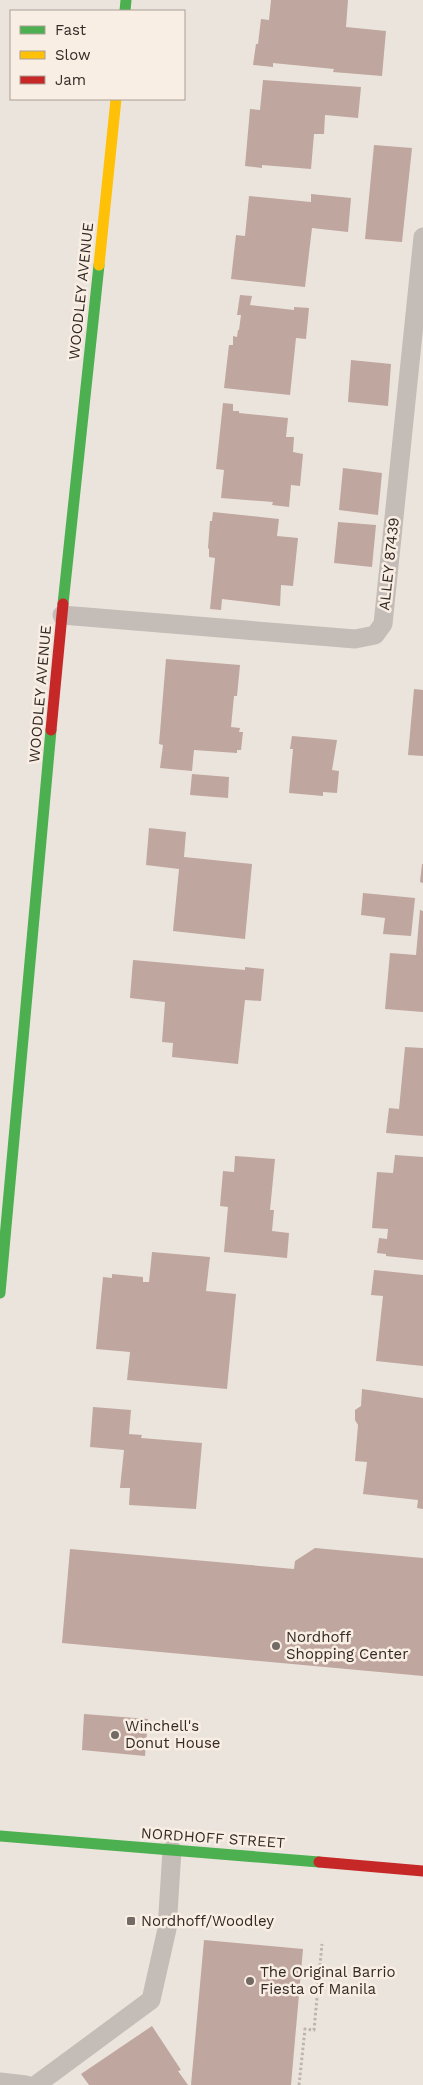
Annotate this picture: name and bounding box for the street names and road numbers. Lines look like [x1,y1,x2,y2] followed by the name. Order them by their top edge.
[65,221,97,361] street label: WOODLEY AVENUE
[375,516,403,612] street label: ALLEY 87439
[25,624,55,764] street label: WOODLEY AVENUE
[140,1824,286,1852] street label: NORDHOFF STREET

